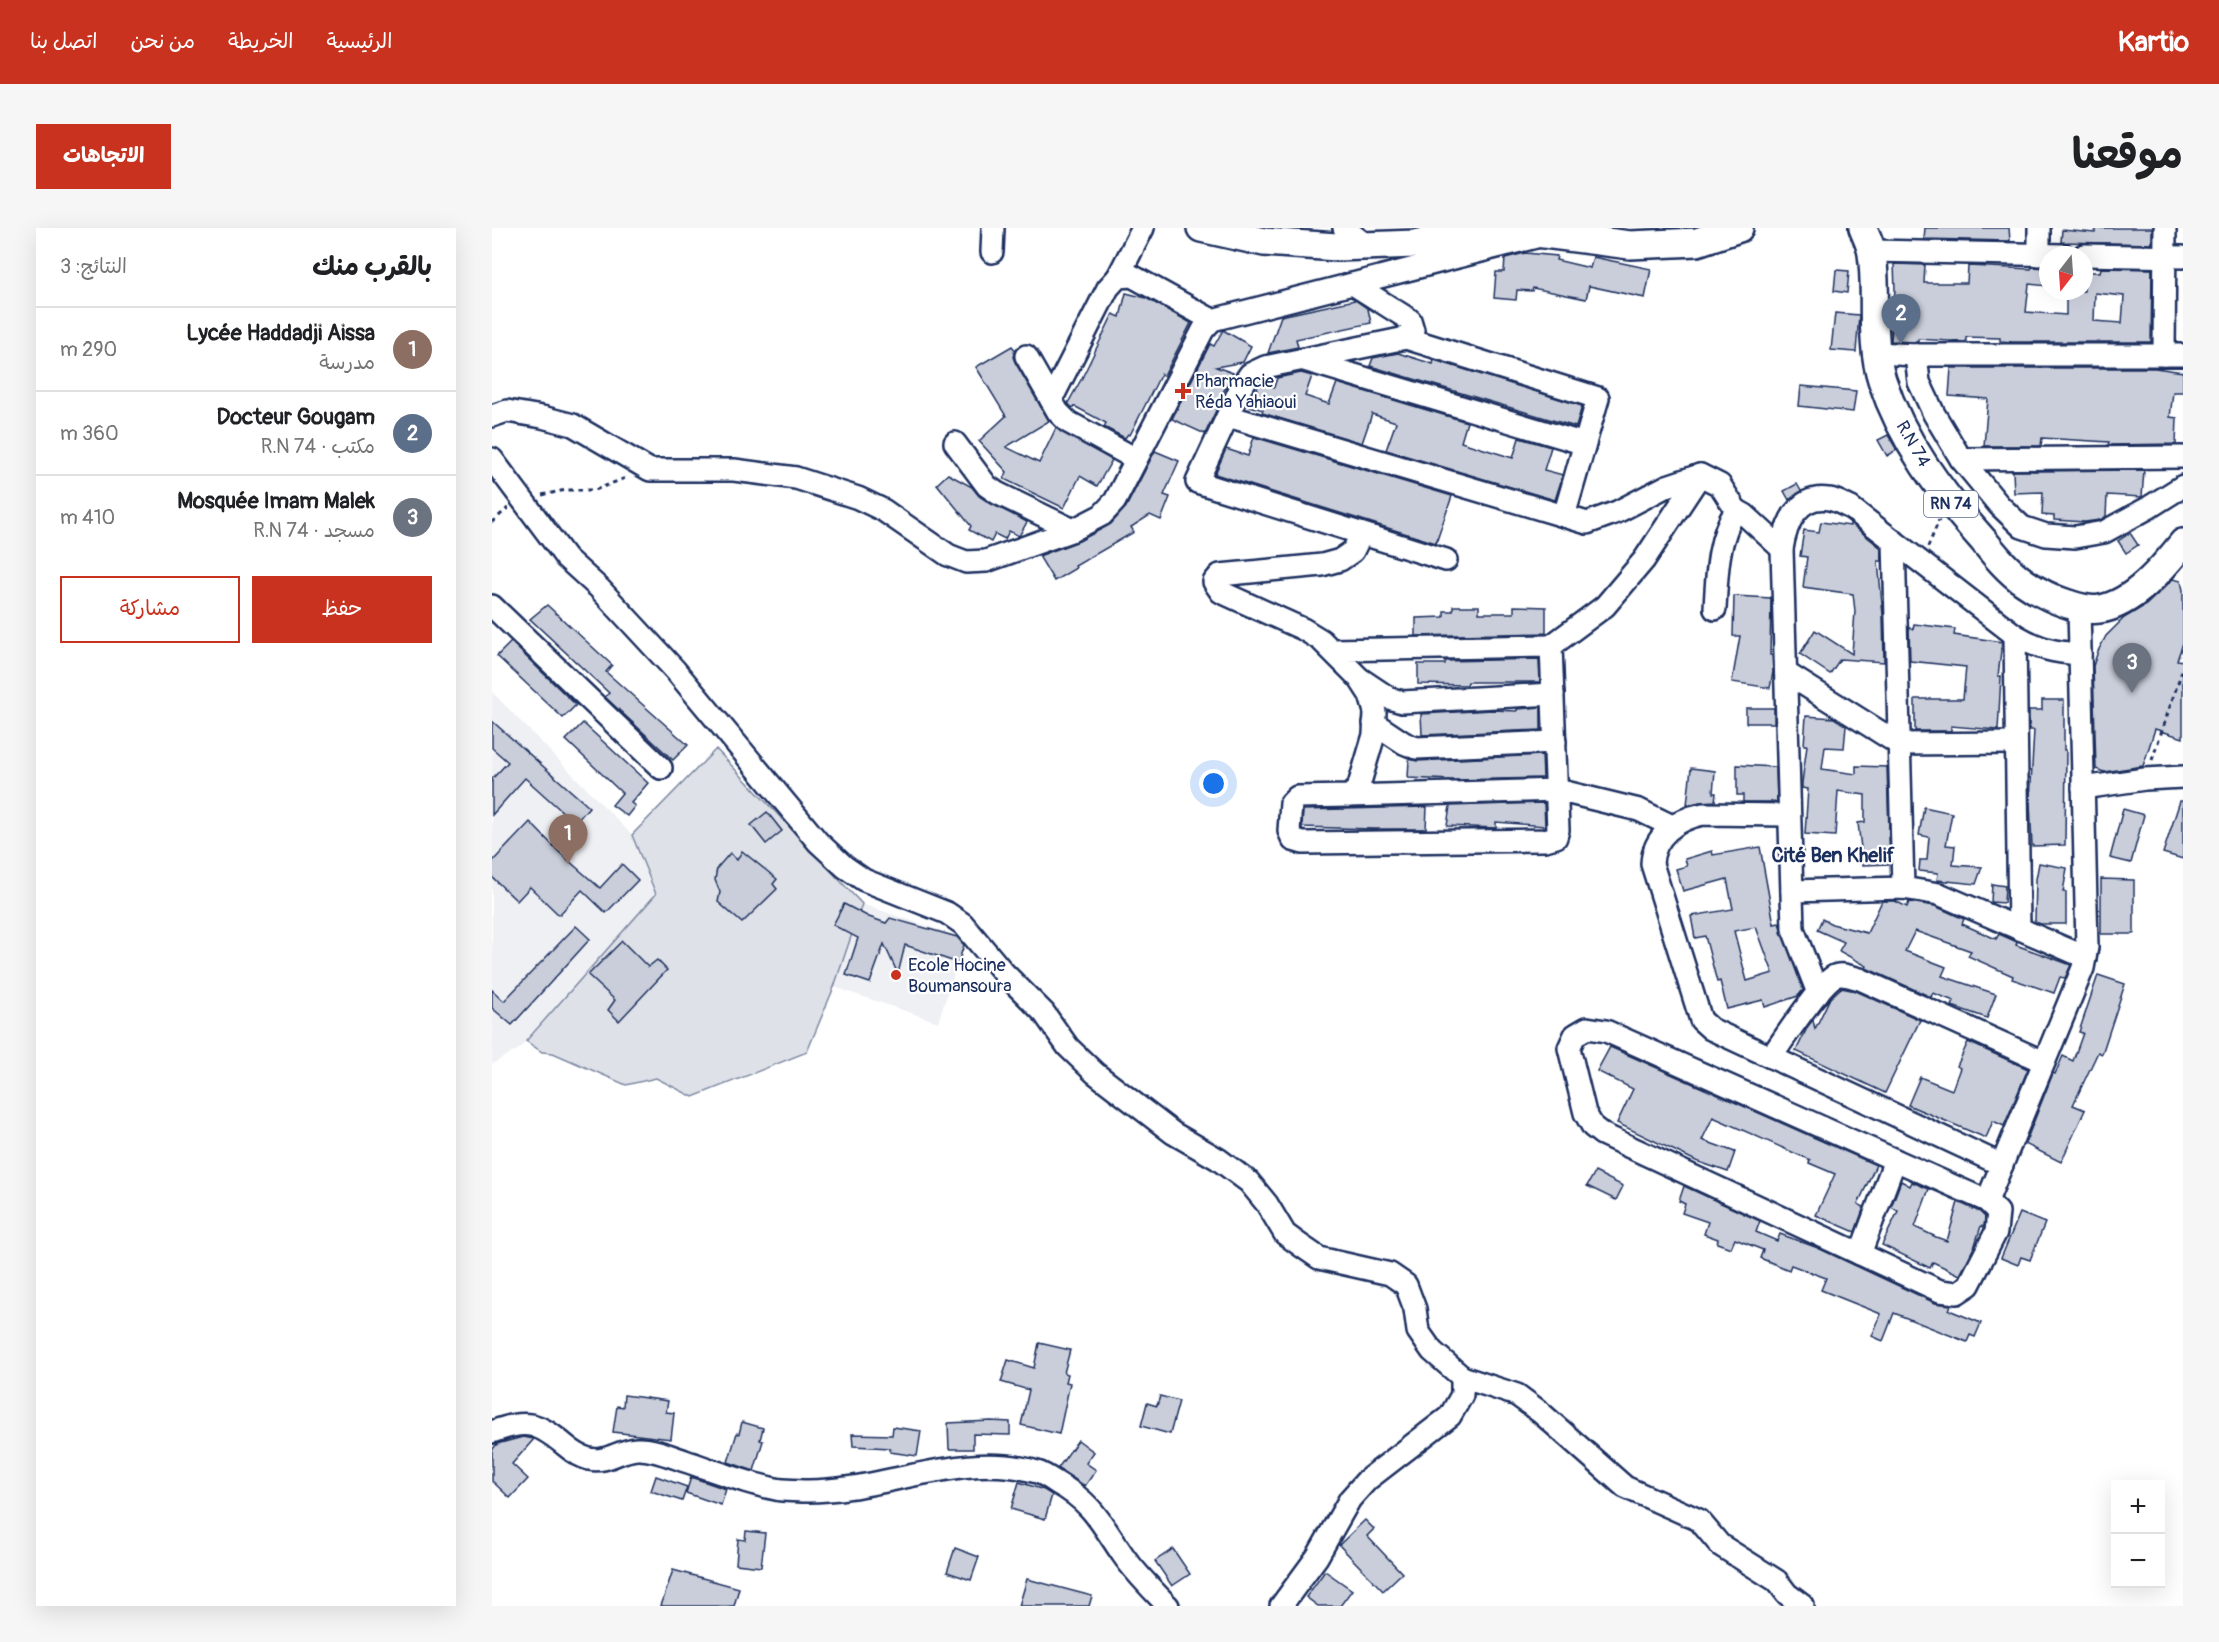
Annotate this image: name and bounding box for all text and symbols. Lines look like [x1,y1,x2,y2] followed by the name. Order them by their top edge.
[2118,25,2189,60] text: Kartio
[30,28,97,55] text: اتصل بنا
[130,28,195,55] text: من نحن
[228,28,293,55] text: الخريطة
[326,28,392,55] text: الرئيسية
[36,124,171,189] button: الاتجاهات
[2072,129,2183,181] text: موقعنا
[2039,246,2093,300] north arrow
[312,251,432,283] text: بالقرب منك
[60,254,127,279] text: النتائج: 3
[1882,294,1920,344] pin: 2
[186,319,375,347] text: Lycée Haddadji Aissa
[60,337,117,362] text: 290 m
[409,337,416,362] text: 1
[319,350,375,375] text: مدرسة
[1195,370,1296,414] place label: Pharmacie Réda Yahiaoui
[1176,384,1190,398] marker: Pharmacie Réda Yahiaoui
[217,403,375,431] text: Docteur Gougam
[1891,417,1936,472] street label: R.N 74
[60,421,119,446] text: 360 m
[407,421,418,446] text: 2
[261,434,375,459] text: مكتب · R.N 74
[177,487,375,515] text: Mosquée Imam Malek
[1924,491,1978,517] road number: RN 74
[60,505,115,530] text: 410 m
[407,505,418,530] text: 3
[253,518,375,543] text: مسجد · R.N 74
[60,576,240,643] button: مشاركة
[252,576,432,643] button: حفظ
[2112,644,2152,693] pin: 3
[1199,769,1228,798] your location
[548,814,588,864] pin: 1
[1771,843,1895,868] district label: Cité Ben Khelif
[908,954,1012,998] place label: Ecole Hocine Boumansoura
[889,968,903,982] marker: Ecole Hocine Boumansoura
[2111,1480,2165,1588] map controls
[2111,1480,2165,1534] button: +
[2111,1534,2165,1588] button: −

